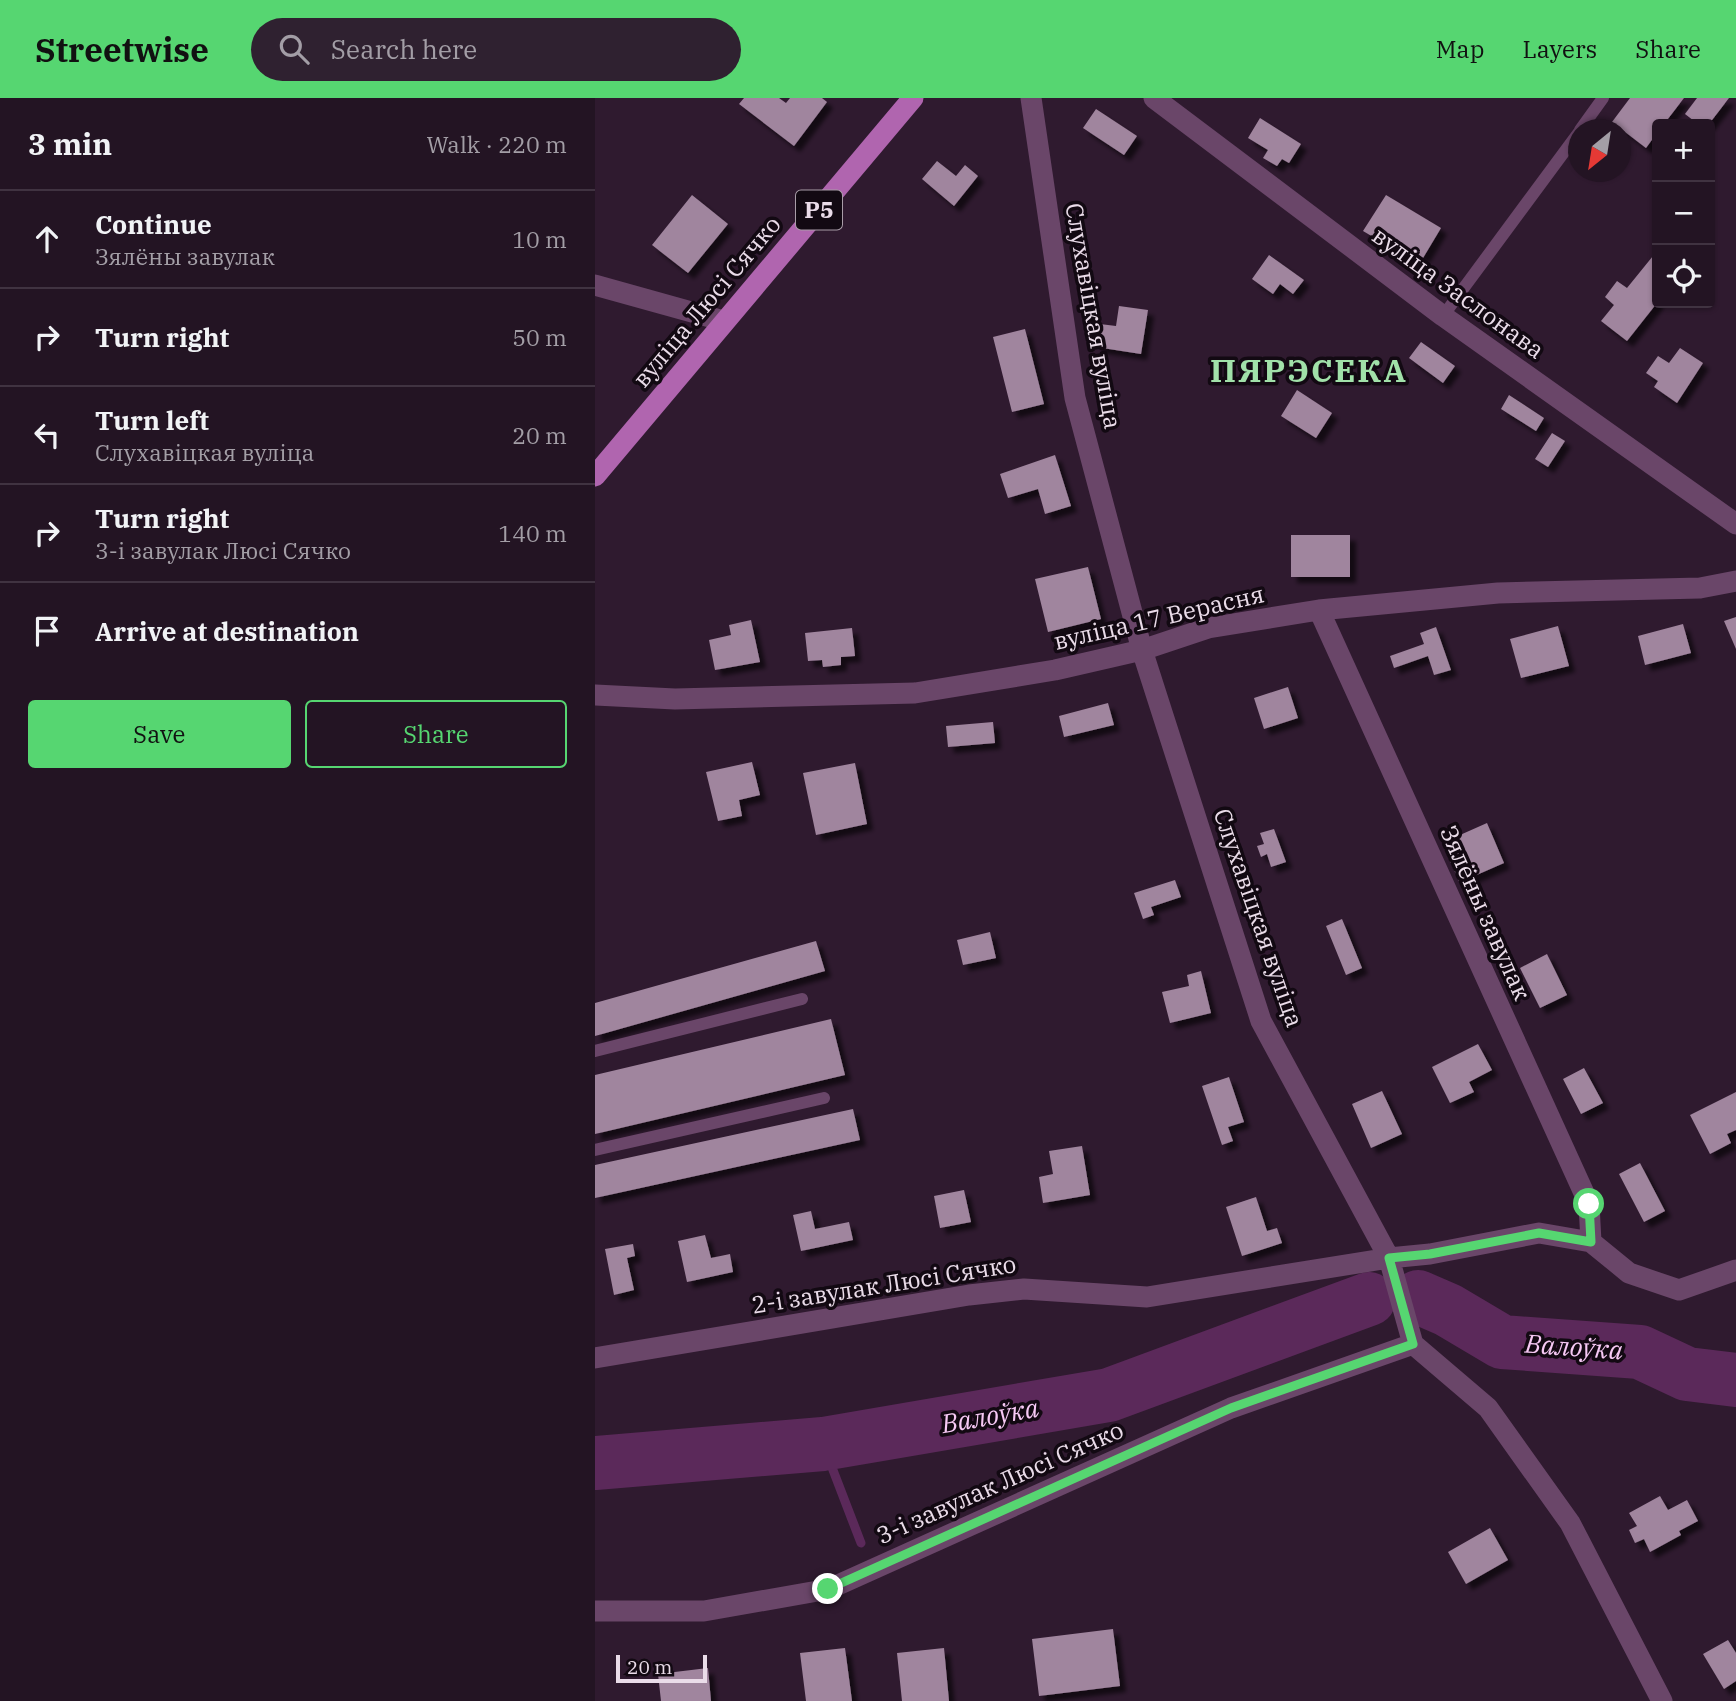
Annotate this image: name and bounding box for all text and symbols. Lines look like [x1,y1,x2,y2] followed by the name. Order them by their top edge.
[251,18,741,81] search box
[35,28,209,71] text: Streetwise
[275,30,313,68] icon: search
[331,32,477,66] text: Search here
[1436,33,1484,65] text: Map
[1522,33,1597,65] text: Layers
[1635,33,1701,65] text: Share
[1568,119,1631,182] north arrow
[1652,119,1715,308] map controls
[1652,119,1715,182] button: +
[28,124,112,163] text: 3 min
[426,129,567,159] text: Walk · 220 m
[1652,182,1715,245] button: −
[796,190,842,230] road number: Р5
[1058,200,1130,431] street label: Слухавіцкая вуліца
[95,207,212,241] text: Continue
[625,209,787,394] street label: вуліца Люсі Сячко
[1366,219,1551,365] street label: вуліца Заслонава
[28,220,66,258] icon: ahead
[512,224,567,254] text: 10 m
[95,241,275,271] text: Зялёны завулак
[1652,245,1715,308] button: locate
[28,318,66,356] icon: right
[95,320,229,354] text: Turn right
[512,322,567,352] text: 50 m
[1210,349,1408,391] district label: ПЯРЭСЕКА
[95,403,209,437] text: Turn left
[28,416,66,454] icon: left
[512,420,567,450] text: 20 m
[95,437,314,467] text: Слухавіцкая вуліца
[95,501,229,535] text: Turn right
[28,514,66,552] icon: right
[498,518,567,548] text: 140 m
[95,535,351,565] text: 3-і завулак Люсі Сячко
[1050,577,1267,657] street label: вуліца 17 Верасня
[28,612,66,650] icon: arrive
[95,614,359,648] text: Arrive at destination
[28,700,291,768] button: Save
[305,700,567,768] button: Share
[1207,804,1311,1031] street label: Слухавіцкая вуліца
[1433,820,1539,1005] street label: Зялёны завулак
[1573,1188,1604,1219] route start
[749,1247,1018,1321] street label: 2-і завулак Люсі Сячко
[1523,1326,1624,1366] water label: Валоўка
[938,1390,1041,1440] water label: Валоўка
[871,1413,1128,1551] street label: 3-і завулак Люсі Сячко
[812,1573,843,1604] route end
[616,1652,707,1684] scale bar
[627,1655,672,1679] text: 20 m

